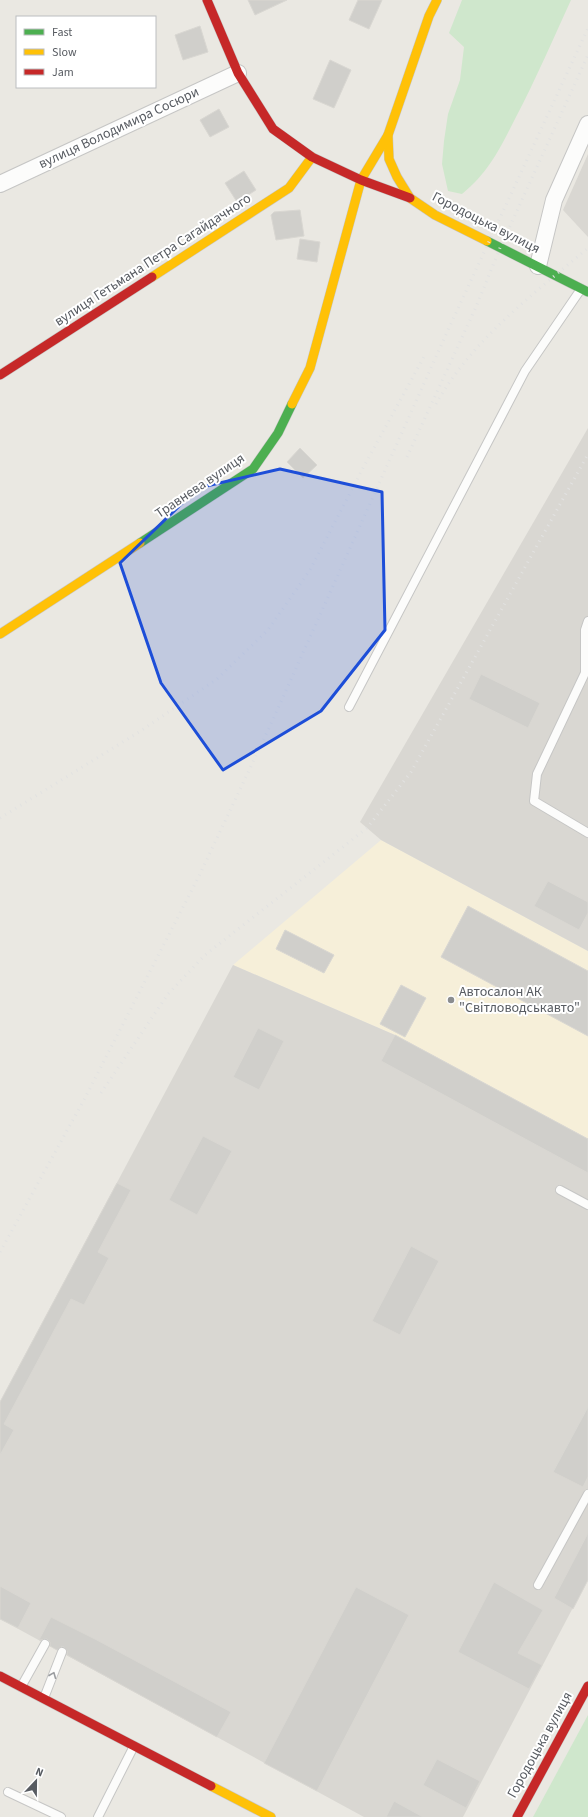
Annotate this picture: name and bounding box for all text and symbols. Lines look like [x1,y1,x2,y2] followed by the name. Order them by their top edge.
[16,16,156,88] legend
[52,24,72,41] text: Fast
[52,44,77,61] text: Slow
[52,64,74,81] text: Jam
[35,82,203,174] street label: вулиця Володимира Сосюри
[429,187,543,259] street label: Городоцька вулиця
[51,189,255,331] street label: вулиця Гетьмана Петра Сагайдачного
[151,449,249,523] street label: Травнева вулиця
[459,982,580,1018] place label: Автосалон АК "Світловодськавто"
[446,995,456,1005] marker: Автосалон АК "Світловодськавто"
[48,1672,56,1679] one-way arrow
[502,1688,578,1802] street label: Городоцька вулиця
[16,1761,56,1801] north arrow
[33,1764,46,1781] text: N

